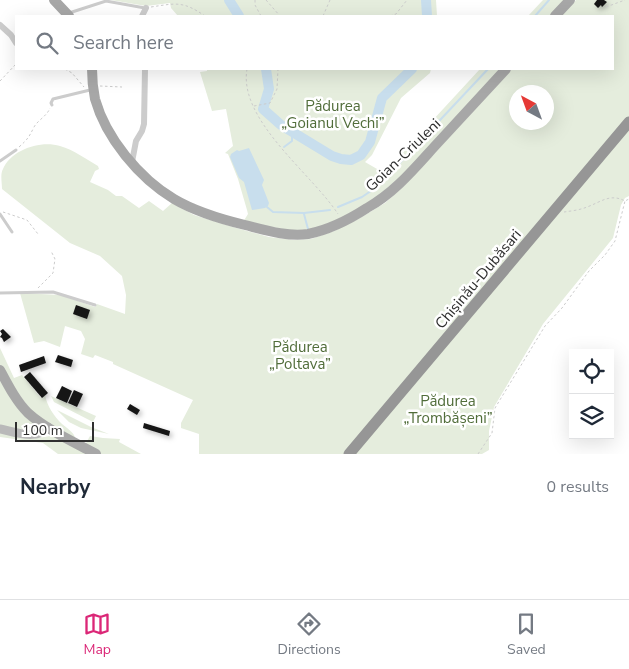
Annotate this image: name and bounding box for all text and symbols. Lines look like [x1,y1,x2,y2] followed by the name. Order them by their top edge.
[15,15,614,70] search box
[33,29,61,57] icon: search
[73,30,174,56] text: Search here
[509,85,554,130] north arrow
[281,96,385,133] park label: Pădurea „Goianul Vechi”
[361,114,445,196] street label: Goian-Criuleni
[430,225,526,333] street label: Chișinău-Dubăsari
[269,337,331,374] park label: Pădurea „Poltava”
[569,349,614,439] map controls
[569,349,614,394] button: locate
[403,391,493,428] park label: Pădurea „Trombășeni”
[569,394,614,439] button: layers
[15,419,94,442] scale bar
[22,421,63,440] text: 100 m
[20,473,90,501] text: Nearby
[547,476,609,498] text: 0 results
[83,610,111,659] tab: Map
[278,610,341,659] tab: Directions
[507,610,546,659] tab: Saved

